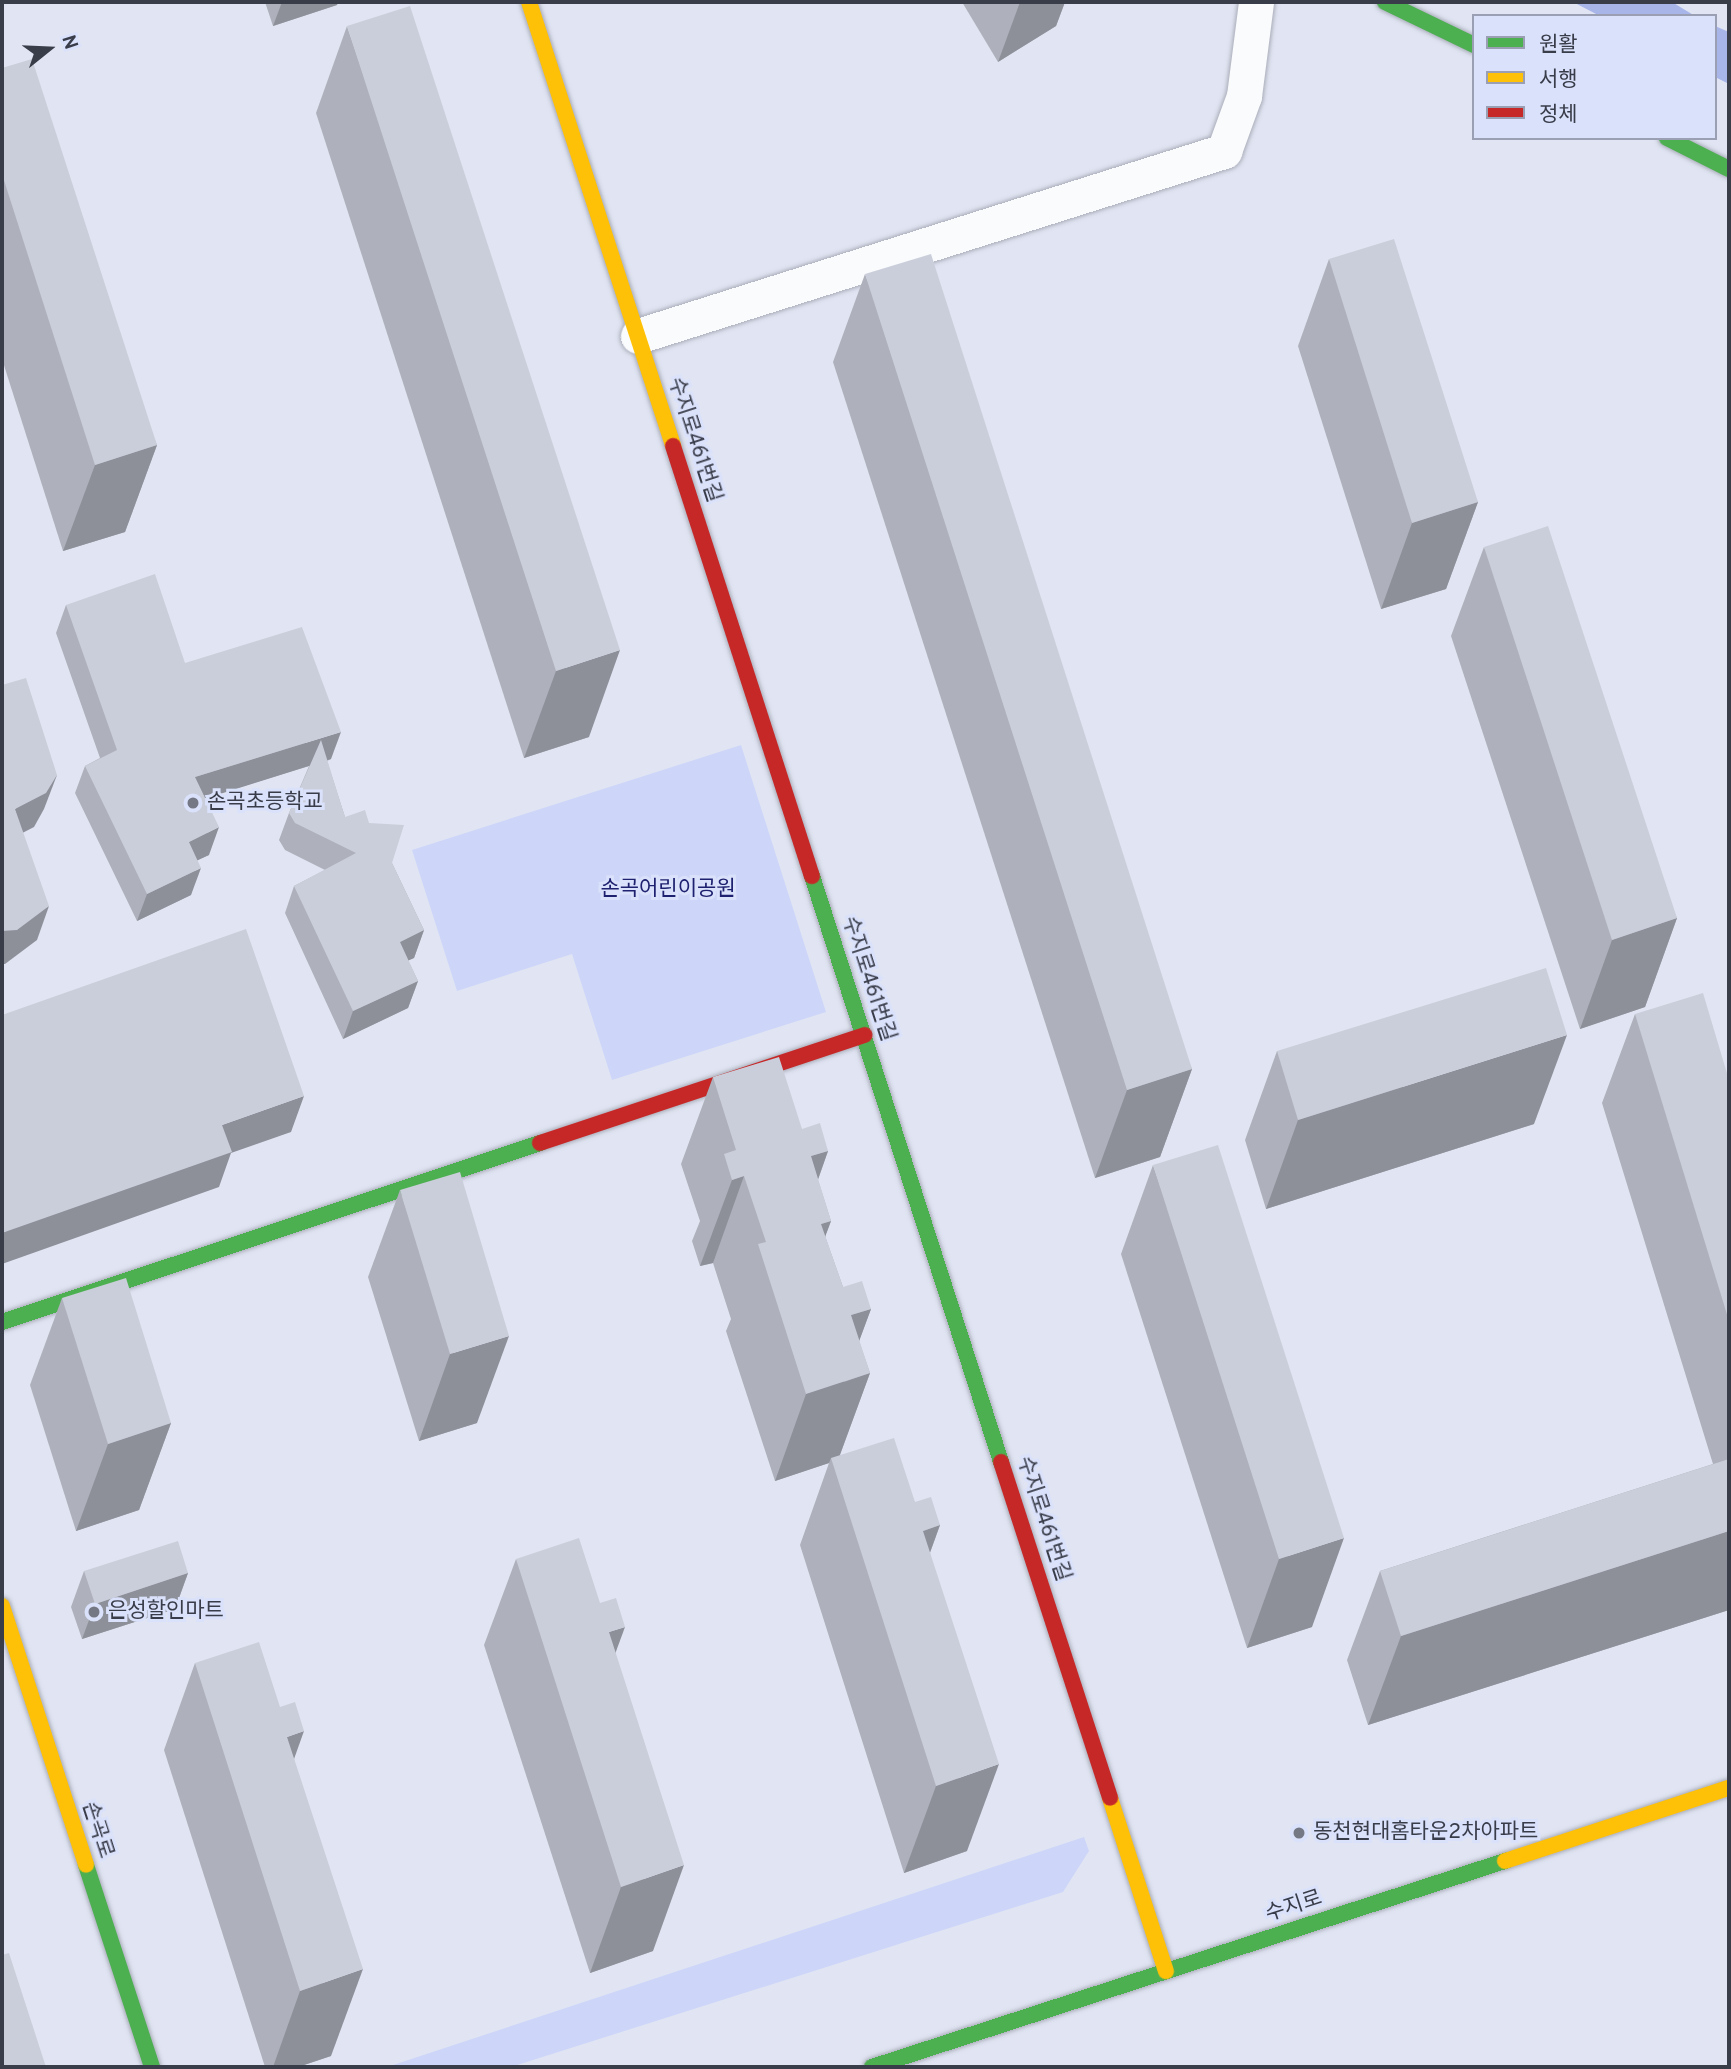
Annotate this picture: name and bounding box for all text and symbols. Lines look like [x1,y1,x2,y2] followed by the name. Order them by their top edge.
[14,14,84,84] north arrow
[1472,14,1717,140] legend
[55,32,82,53] text: N
[1539,32,1578,59] text: 원활
[1539,67,1578,94] text: 서행
[1539,102,1578,129] text: 정체
[662,374,726,506] street label: 수지로461번길
[207,790,323,816] place label: 손곡초등학교
[185,795,201,811] marker: 손곡초등학교
[600,877,736,903] park label: 손곡어린이공원
[836,913,900,1045] street label: 수지로461번길
[1011,1453,1075,1585] street label: 수지로461번길
[108,1599,224,1625] place label: 은성할인마트
[86,1604,102,1620] marker: 은성할인마트
[76,1799,118,1861] street label: 손곡로
[1313,1820,1538,1846] place label: 동천현대홈타운2차아파트
[1291,1825,1307,1841] marker: 동천현대홈타운2차아파트
[1263,1886,1325,1928] street label: 수지로

